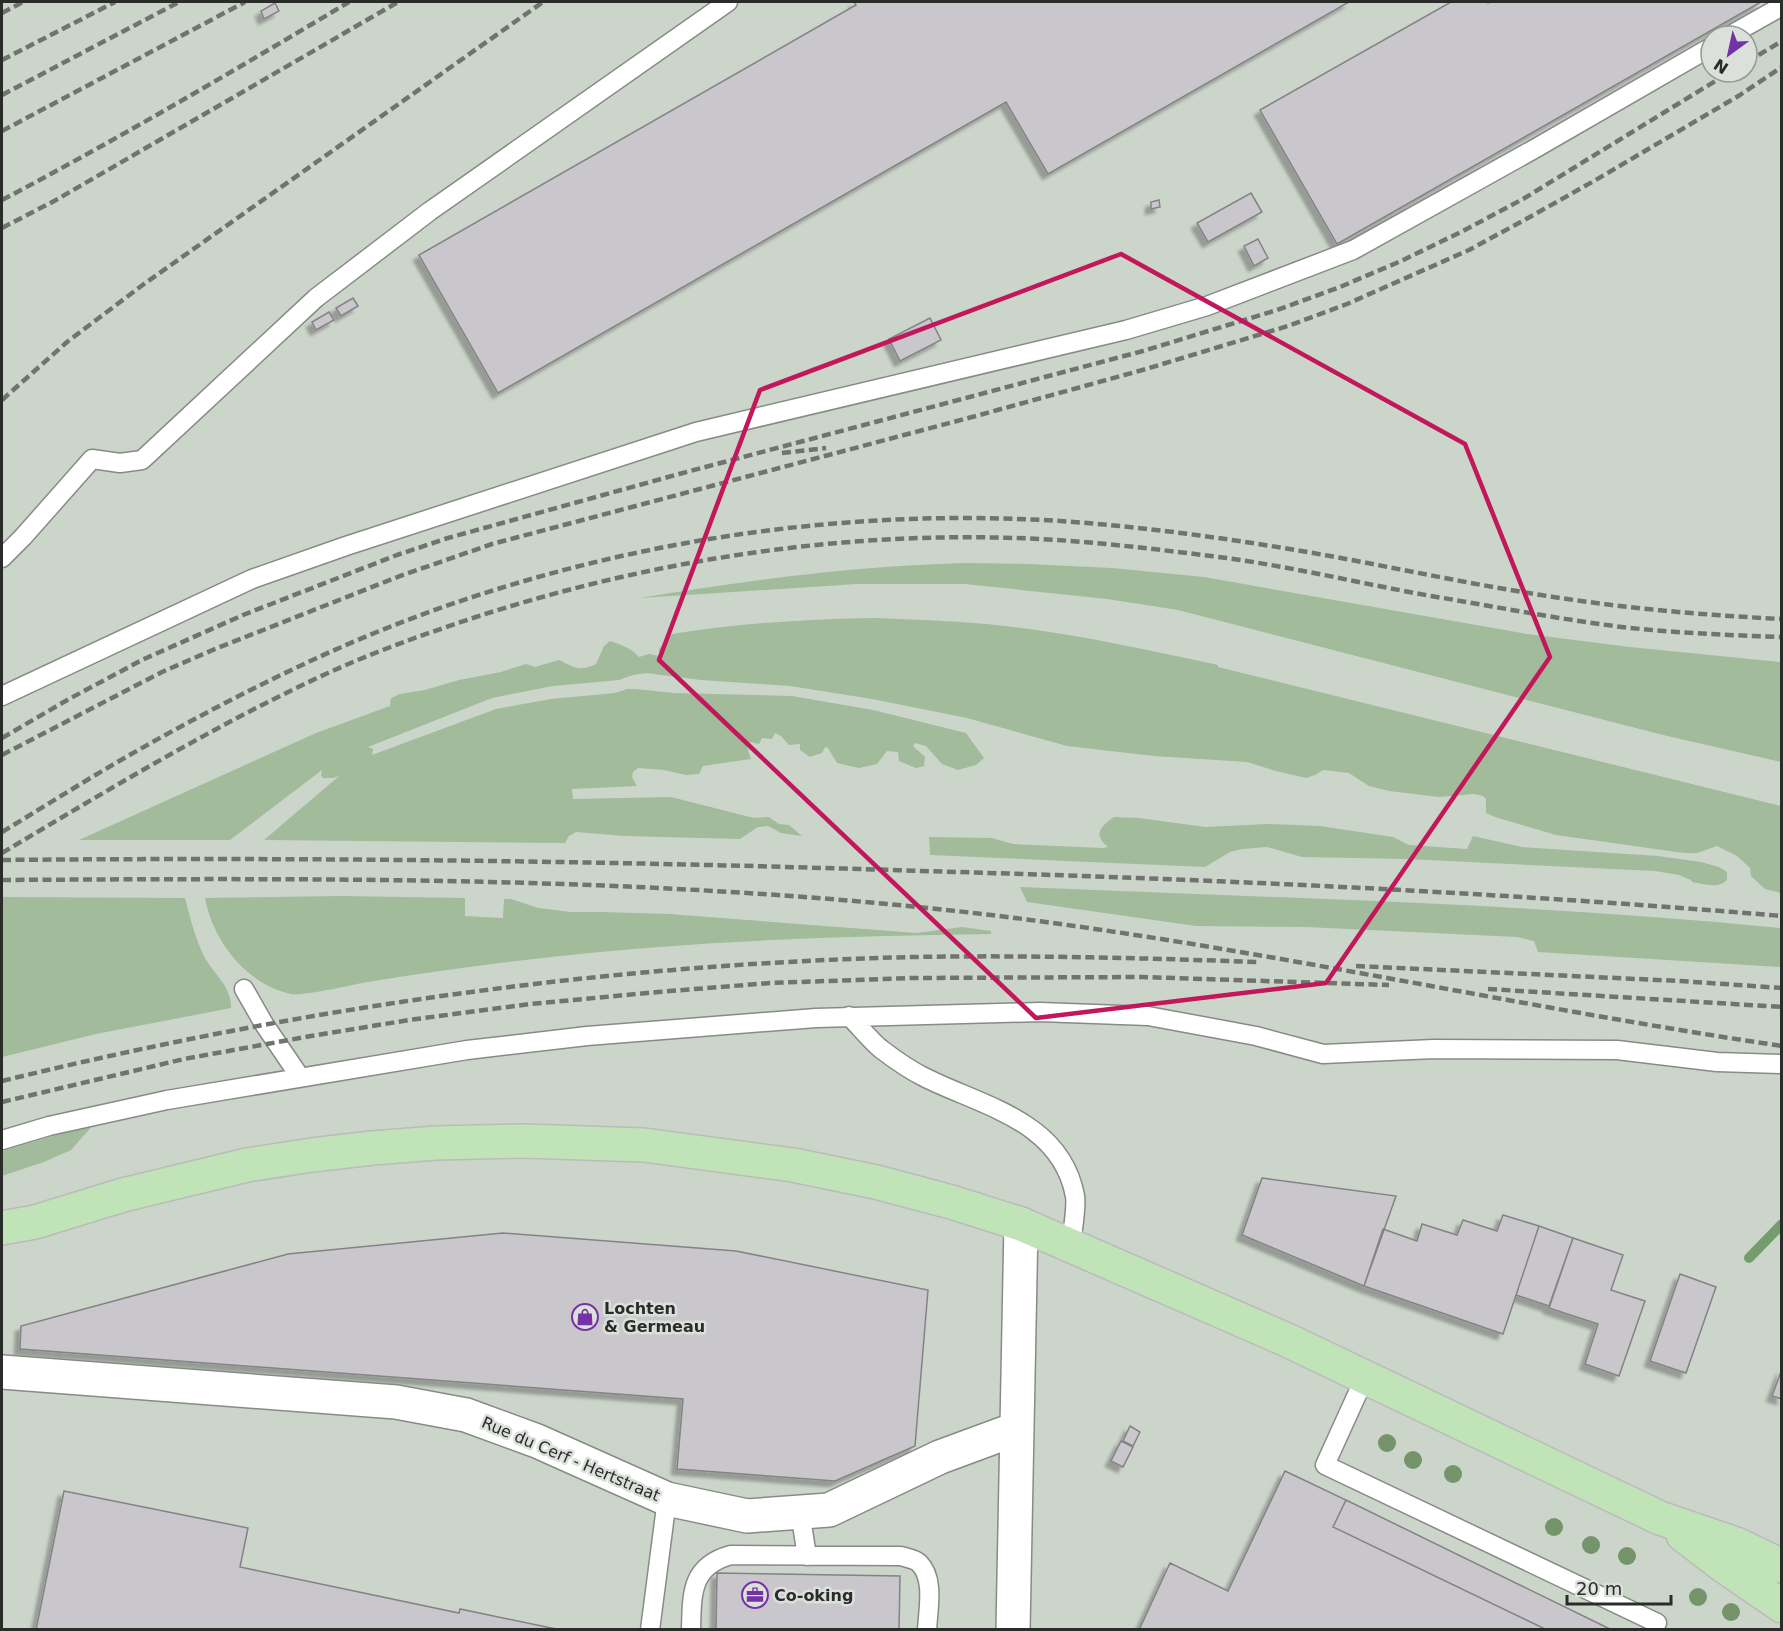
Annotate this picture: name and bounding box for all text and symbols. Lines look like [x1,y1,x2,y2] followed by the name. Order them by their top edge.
[1699,24,1759,84] north arrow
[1710,55,1732,78] text: N
[604,1299,705,1336] place label: Lochten & Germeau
[570,1302,600,1332] shop icon: Lochten & Germeau
[479,1413,663,1505] street label: Rue du Cerf - Hertstraat
[1567,1568,1670,1606] scale bar
[1576,1578,1622,1599] text: 20 m
[740,1580,770,1610] office icon: Co-oking
[774,1586,853,1605] place label: Co-oking

